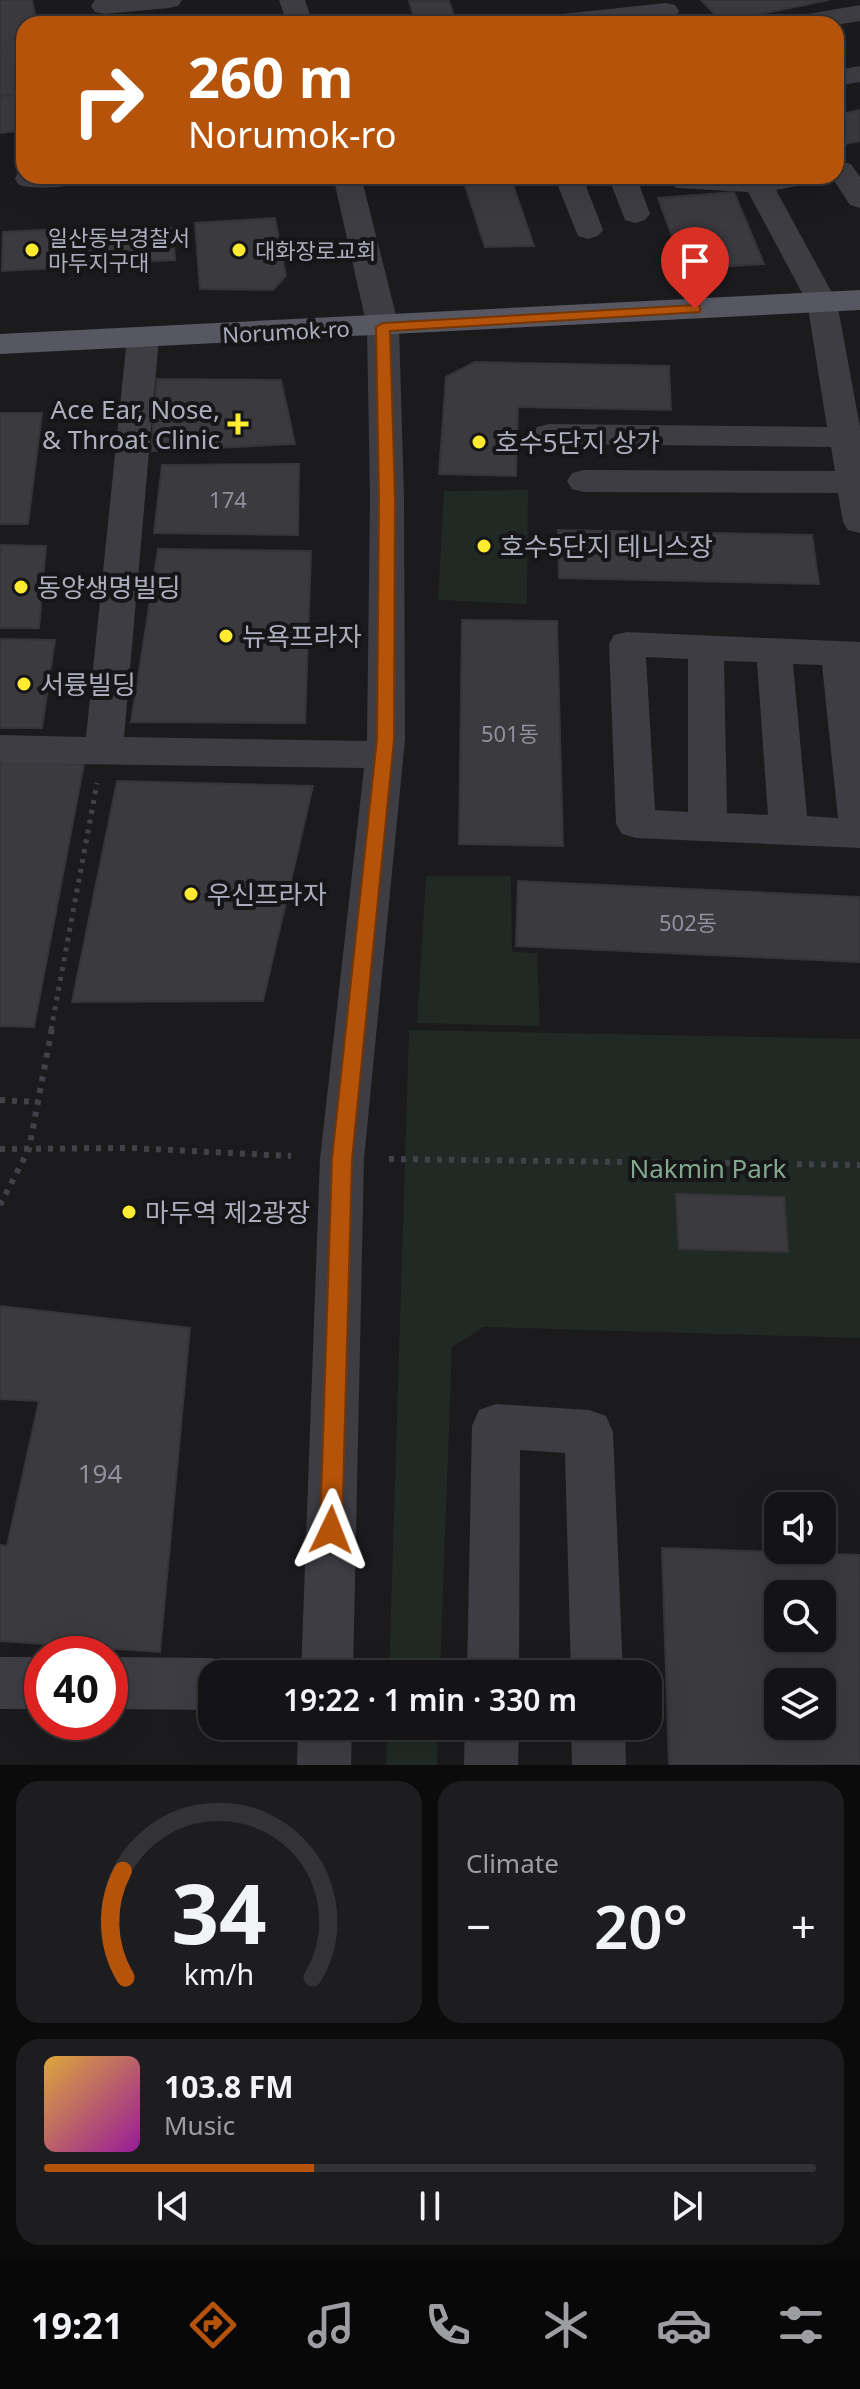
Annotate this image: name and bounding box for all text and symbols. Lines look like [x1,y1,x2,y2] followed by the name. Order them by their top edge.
[188,38,353,114] text: 260 m
[56,48,160,152] icon: right
[188,110,396,159] text: Norumok-ro
[48,222,190,277] place label: 일산동부경찰서 마두지구대
[661,227,729,309] pin
[255,235,376,265] place label: 대화장로교회
[673,239,717,283] icon: arrive
[23,241,41,259] marker: 일산동부경찰서 마두지구대
[230,241,248,259] marker: 대화장로교회
[222,313,350,349] street label: Norumok-ro
[42,391,220,457] place label: Ace Ear, Nose, & Throat Clinic
[227,413,249,435] marker: Ace Ear, Nose, & Throat Clinic
[495,424,660,460] place label: 호수5단지 상가
[470,433,488,451] marker: 호수5단지 상가
[209,484,247,514] house number: 174
[500,528,713,564] place label: 호수5단지 테니스장
[475,537,493,555] marker: 호수5단지 테니스장
[37,569,181,605] place label: 동양생명빌딩
[12,578,30,596] marker: 동양생명빌딩
[242,618,362,654] place label: 뉴욕프라자
[217,627,235,645] marker: 뉴욕프라자
[40,666,136,702] place label: 서륭빌딩
[15,675,33,693] marker: 서륭빌딩
[481,718,539,748] house number: 501동
[207,876,327,912] place label: 우신프라자
[182,885,200,903] marker: 우신프라자
[659,907,717,937] house number: 502동
[629,1150,787,1186] park label: Nakmin Park
[145,1194,310,1230] place label: 마두역 제2광장
[120,1203,138,1221] marker: 마두역 제2광장
[78,1455,122,1491] house number: 194
[289,1488,373,1572] position arrow
[764,1492,836,1740] map controls
[764,1492,836,1564] button: sound
[764,1580,836,1652] button: search
[24,1636,128,1740] speed limit sign: 40
[764,1668,836,1740] button: layers
[283,1679,577,1720] text: 19:22 · 1 min · 330 m
[466,1845,559,1881] text: Climate
[171,1855,267,1968] text: 34
[594,1885,688,1967] text: 20°
[466,1896,491,1956] text: −
[791,1896,816,1956] text: +
[184,1954,254,1993] text: km/h
[164,2066,294,2107] text: 103.8 FM
[164,2107,235,2143] text: Music
[151,2184,195,2228] icon: previous
[408,2184,452,2228] icon: pause
[665,2184,709,2228] icon: next
[185,2297,241,2353] icon: directions
[303,2297,359,2353] icon: music
[420,2297,476,2353] icon: phone
[538,2297,594,2353] icon: climate
[656,2297,712,2353] icon: car
[773,2297,829,2353] icon: filters
[31,2301,123,2350] text: 19:21

